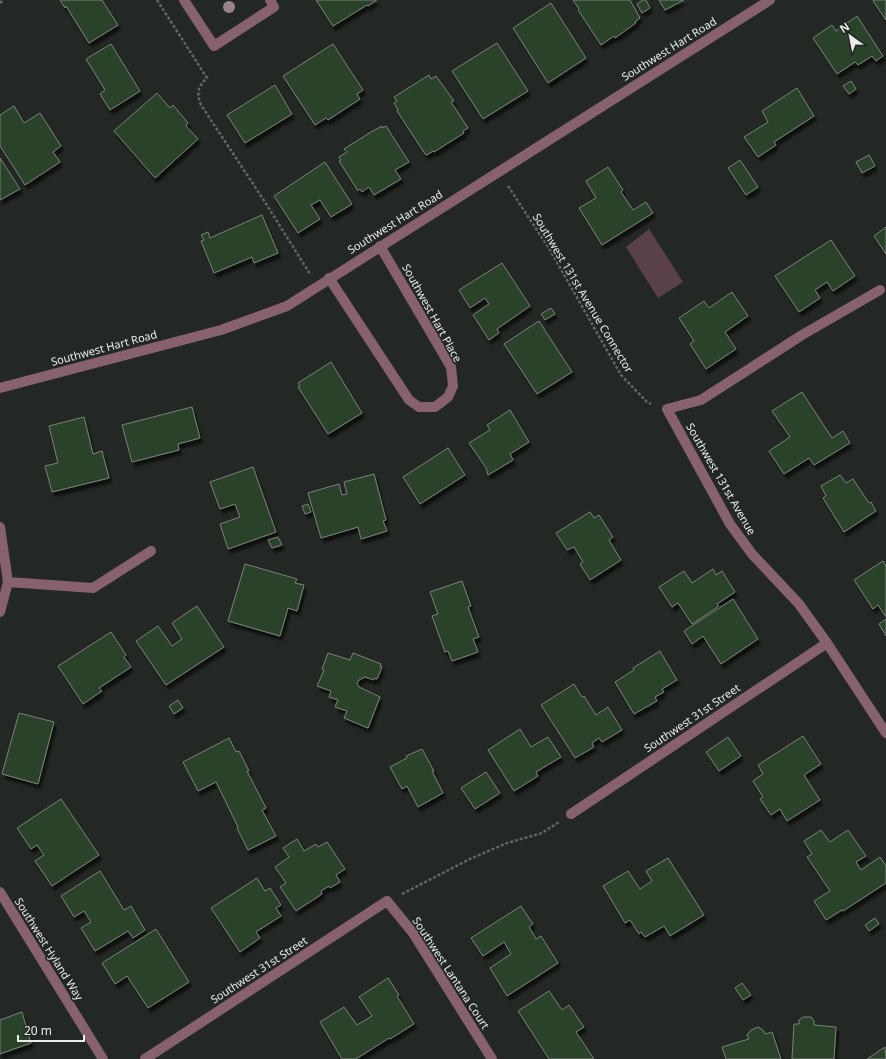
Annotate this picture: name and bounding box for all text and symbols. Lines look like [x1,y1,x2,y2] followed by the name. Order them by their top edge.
[618,13,719,84] street label: Southwest Hart Road
[830,16,870,56] north arrow
[836,18,852,36] text: N
[344,186,445,257] street label: Southwest Hart Road
[530,210,637,376] street label: Southwest 131st Avenue Connector
[399,261,466,365] street label: Southwest Hart Place
[49,326,159,369] street label: Southwest Hart Road
[683,420,760,537] street label: Southwest 131st Avenue
[641,680,743,755] street label: Southwest 31st Street
[12,895,87,1003] street label: Southwest Hyland Way
[409,914,493,1032] street label: Southwest Lantana Court
[207,933,310,1007] street label: Southwest 31st Street
[18,1017,84,1043] scale bar
[24,1022,52,1039] text: 20 m

